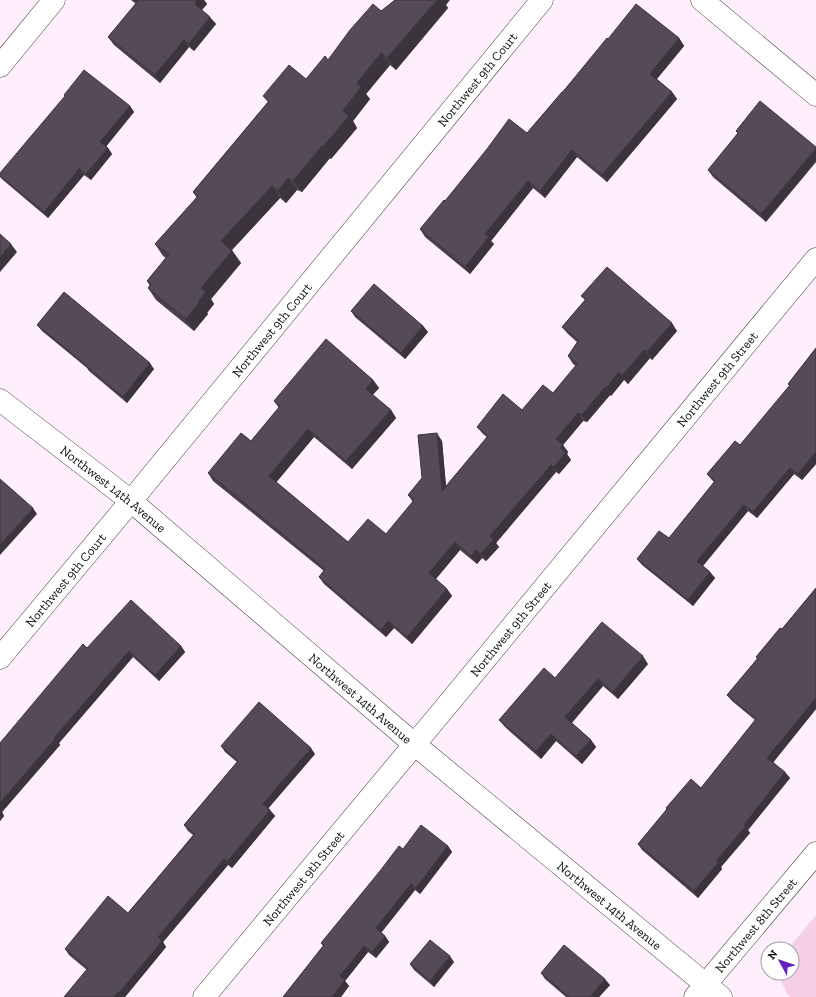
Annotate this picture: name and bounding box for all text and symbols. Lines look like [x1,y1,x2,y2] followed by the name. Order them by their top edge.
[434,29,520,130] street label: Northwest 9th Court
[229,280,315,380] street label: Northwest 9th Court
[673,329,761,430] street label: Northwest 9th Street
[57,443,169,536] street label: Northwest 14th Avenue
[22,530,109,630] street label: Northwest 9th Court
[467,578,554,680] street label: Northwest 9th Street
[306,650,415,747] street label: Northwest 14th Avenue
[260,828,348,929] street label: Northwest 9th Street
[554,858,665,953] street label: Northwest 14th Avenue
[712,874,800,976] street label: Northwest 8th Street
[760,941,800,981] north arrow

